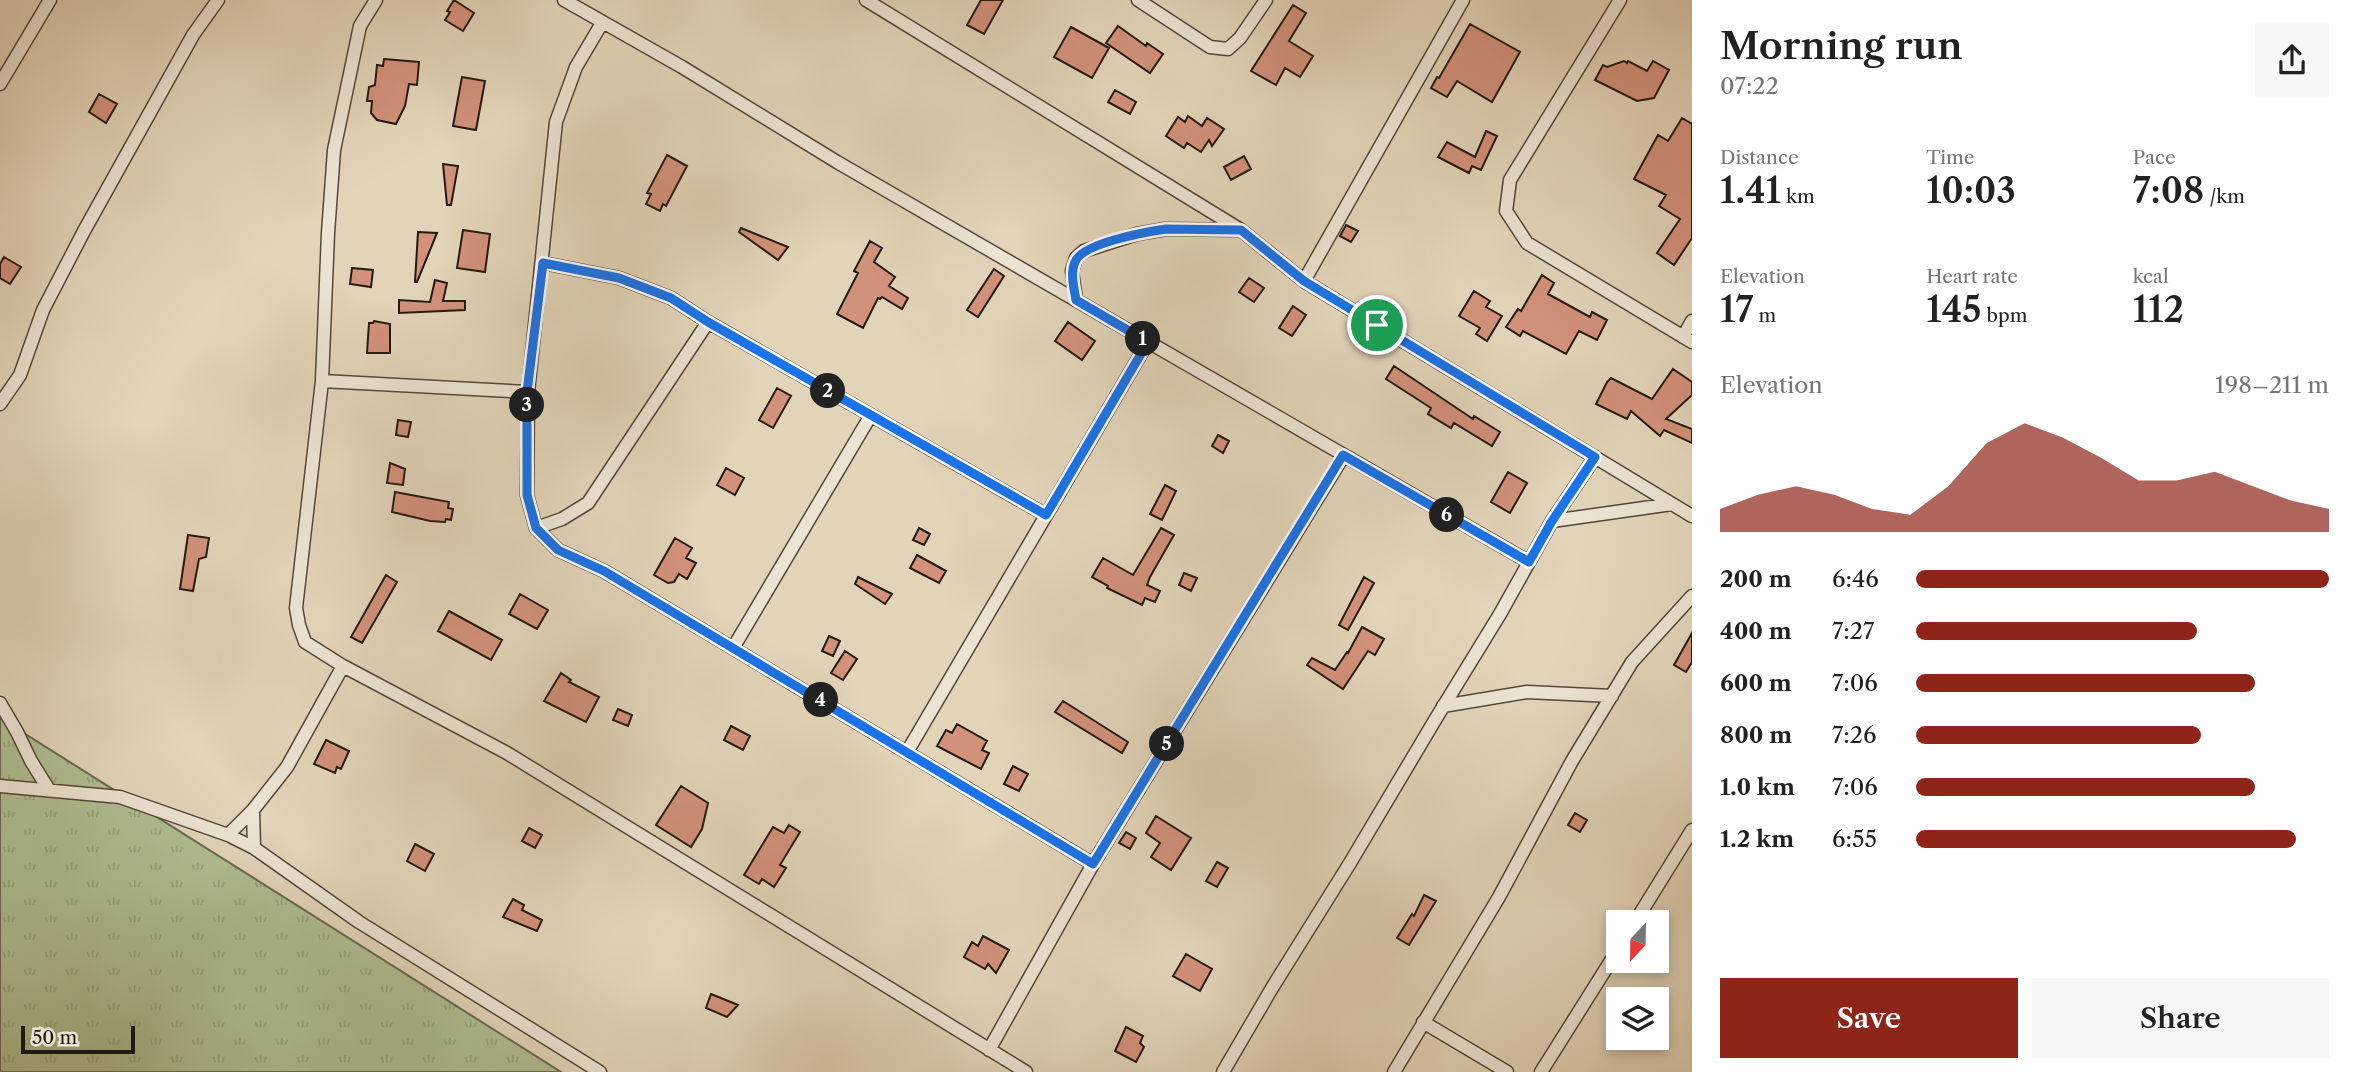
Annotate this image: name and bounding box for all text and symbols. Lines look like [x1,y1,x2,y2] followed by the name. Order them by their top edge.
[1720,22,1963,69] text: Morning run
[2255,23,2329,97] button: share
[1720,72,1779,100] text: 07:22
[1720,146,1799,169] text: Distance
[1926,146,1974,169] text: Time
[2133,146,2176,169] text: Pace
[1720,169,1781,212] text: 1.41
[1926,169,2016,212] text: 10:03
[2133,169,2204,212] text: 7:08
[1781,185,1815,208] text: km
[2204,185,2245,208] text: /km
[1720,265,1805,288] text: Elevation
[1926,265,2018,288] text: Heart rate
[2133,265,2169,288] text: kcal
[1720,288,1753,331] text: 17
[1926,288,1982,331] text: 145
[2133,288,2184,331] text: 112
[1347,295,1407,355] pin
[1753,304,1776,327] text: m
[1982,304,2027,327] text: bpm
[1358,306,1396,344] icon: arrive
[1126,322,1160,356] pin: 1
[1138,327,1147,350] text: 1
[1720,371,1823,399] text: Elevation
[2215,371,2329,399] text: 198–211 m
[810,374,846,408] pin: 2
[822,379,833,402] text: 2
[510,388,544,422] pin: 3
[521,393,532,416] text: 3
[1430,498,1464,532] pin: 6
[1441,503,1452,526] text: 6
[1720,565,1792,593] text: 200 m
[1832,565,1879,593] text: 6:46
[1720,617,1792,645] text: 400 m
[1832,617,1874,645] text: 7:27
[1720,669,1792,697] text: 600 m
[1832,669,1878,697] text: 7:06
[804,682,838,718] pin: 4
[815,688,826,711] text: 4
[1720,721,1792,749] text: 800 m
[1832,721,1876,749] text: 7:26
[1150,726,1184,762] pin: 5
[1161,732,1172,755] text: 5
[1720,773,1795,801] text: 1.0 km
[1832,773,1878,801] text: 7:06
[1720,825,1794,853] text: 1.2 km
[1832,825,1877,853] text: 6:55
[1606,910,1670,973] north arrow
[1606,910,1669,1050] map controls
[1720,978,2018,1058] button: Save
[2032,978,2329,1058] button: Share
[1606,987,1669,1050] button: layers
[21,1023,135,1055] scale bar
[32,1026,77,1049] text: 50 m

